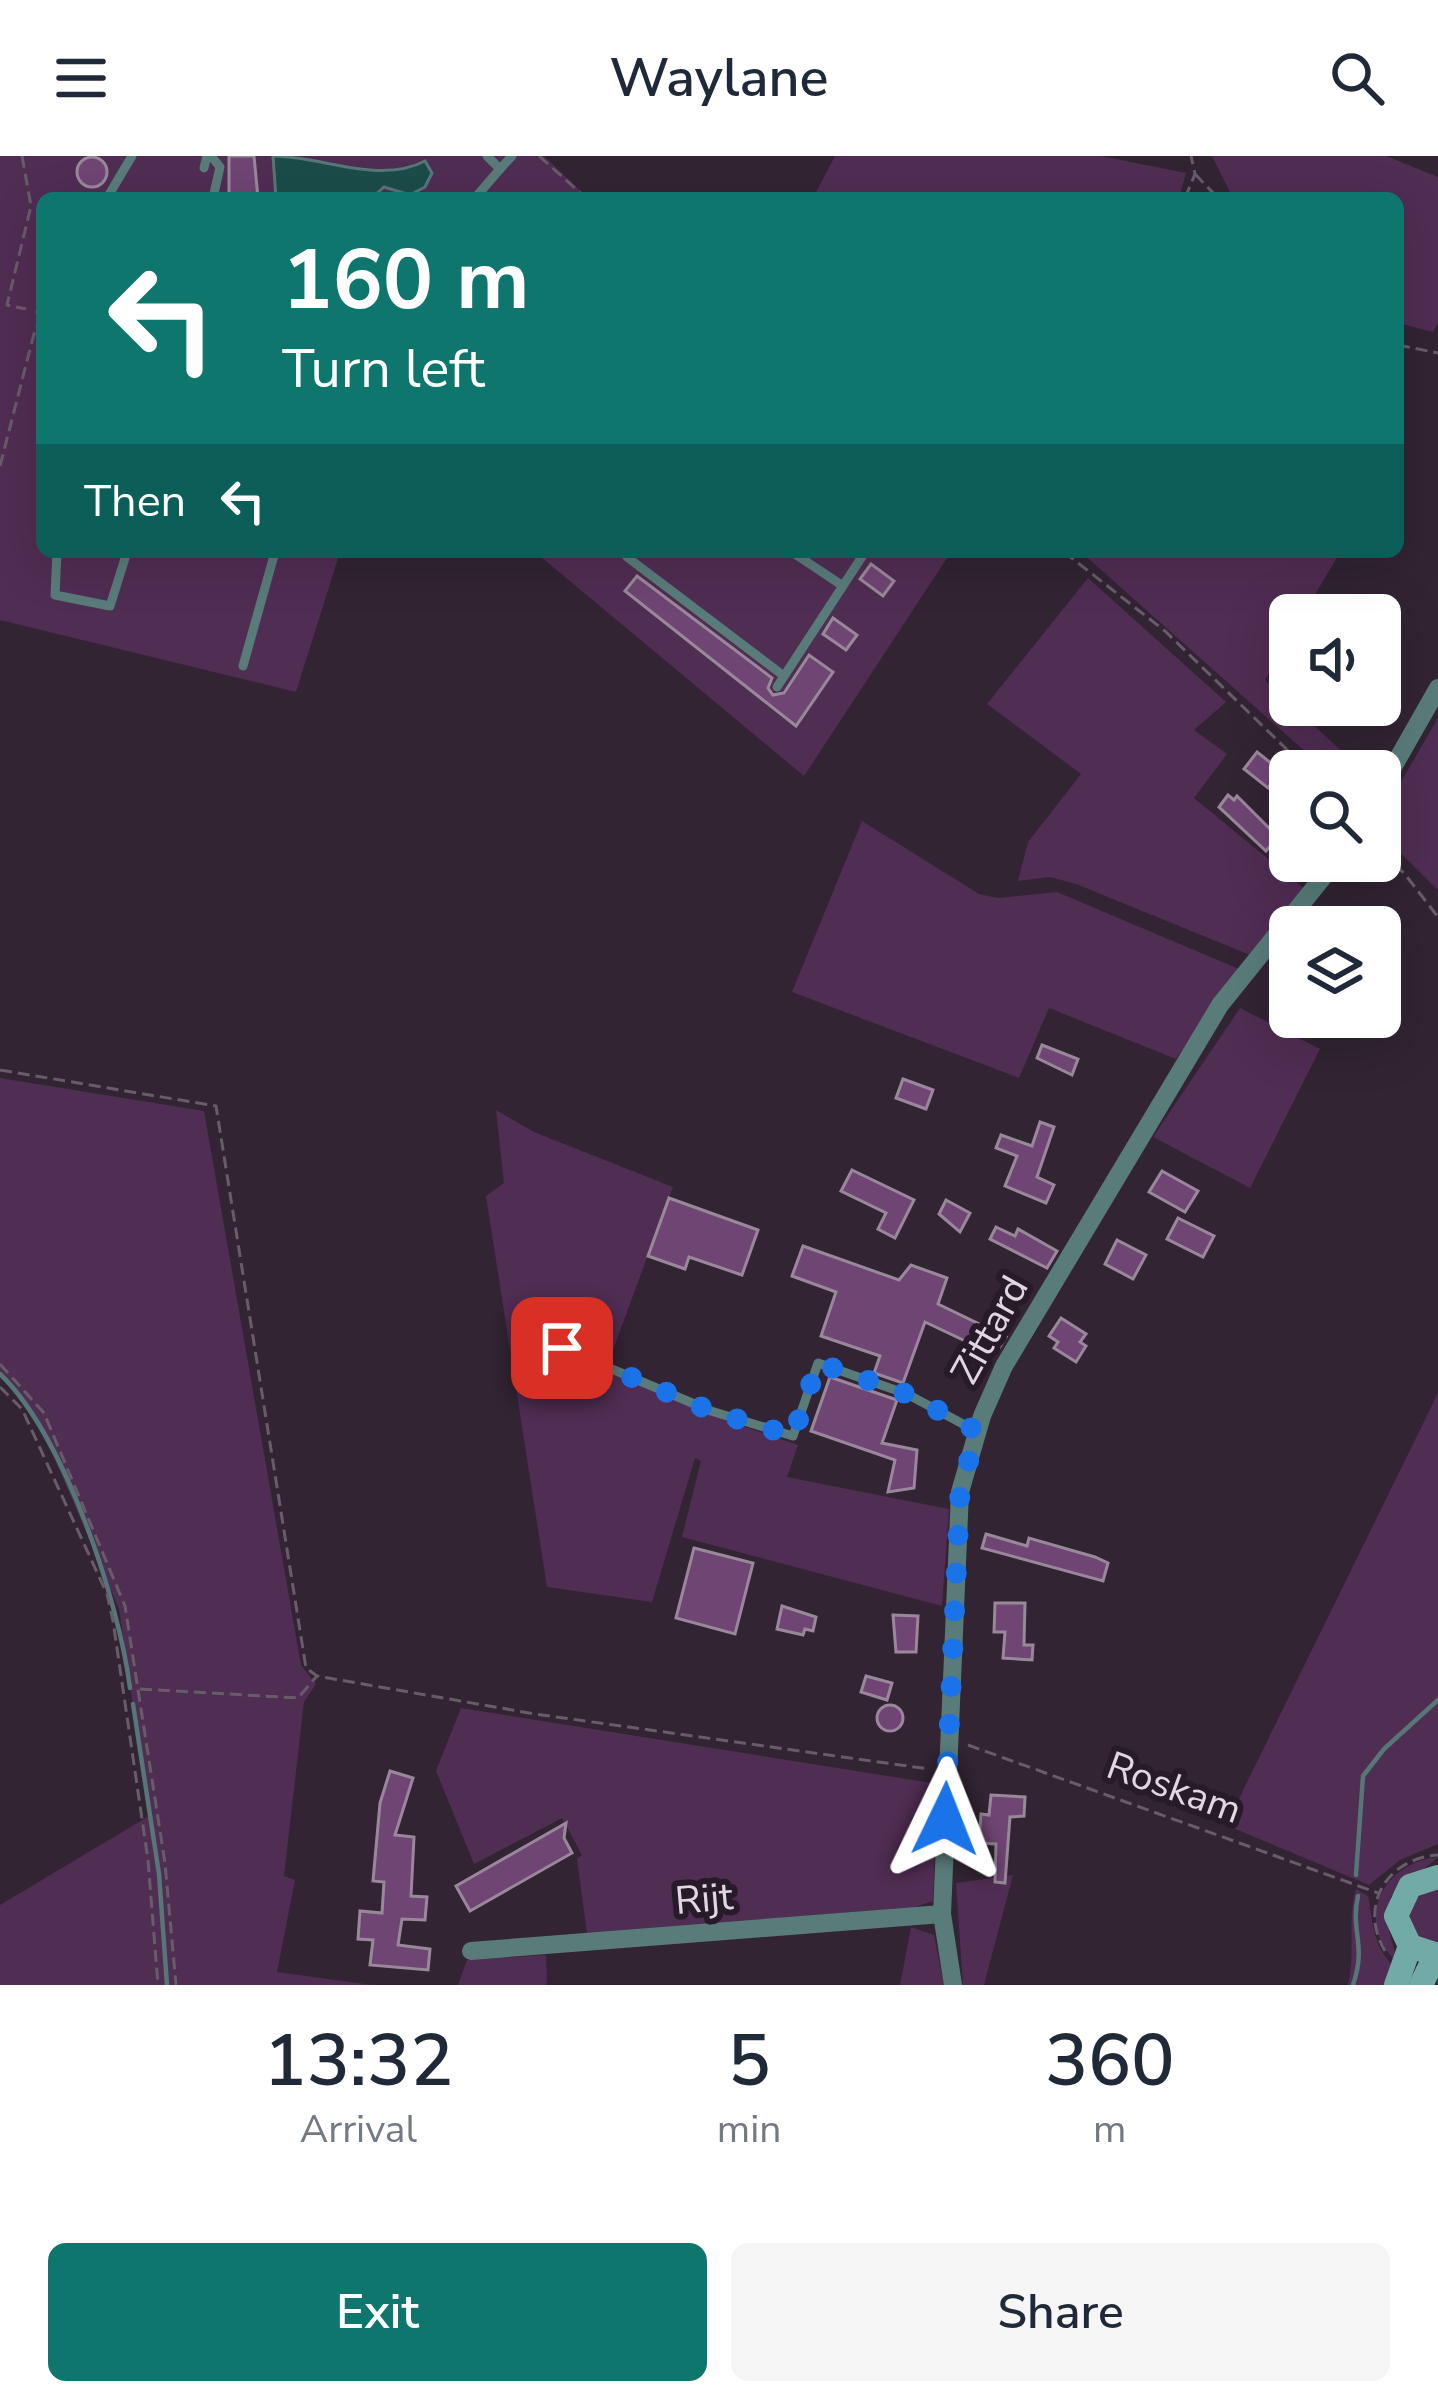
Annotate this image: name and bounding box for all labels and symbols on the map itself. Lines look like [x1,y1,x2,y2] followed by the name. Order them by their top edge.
[939,1266,1041,1394] street label: Zittard
[511,1297,613,1399] pin
[1099,1739,1249,1837] street label: Roskam
[882,1756,1008,1882] position arrow
[673,1870,736,1928] street label: Rijt

